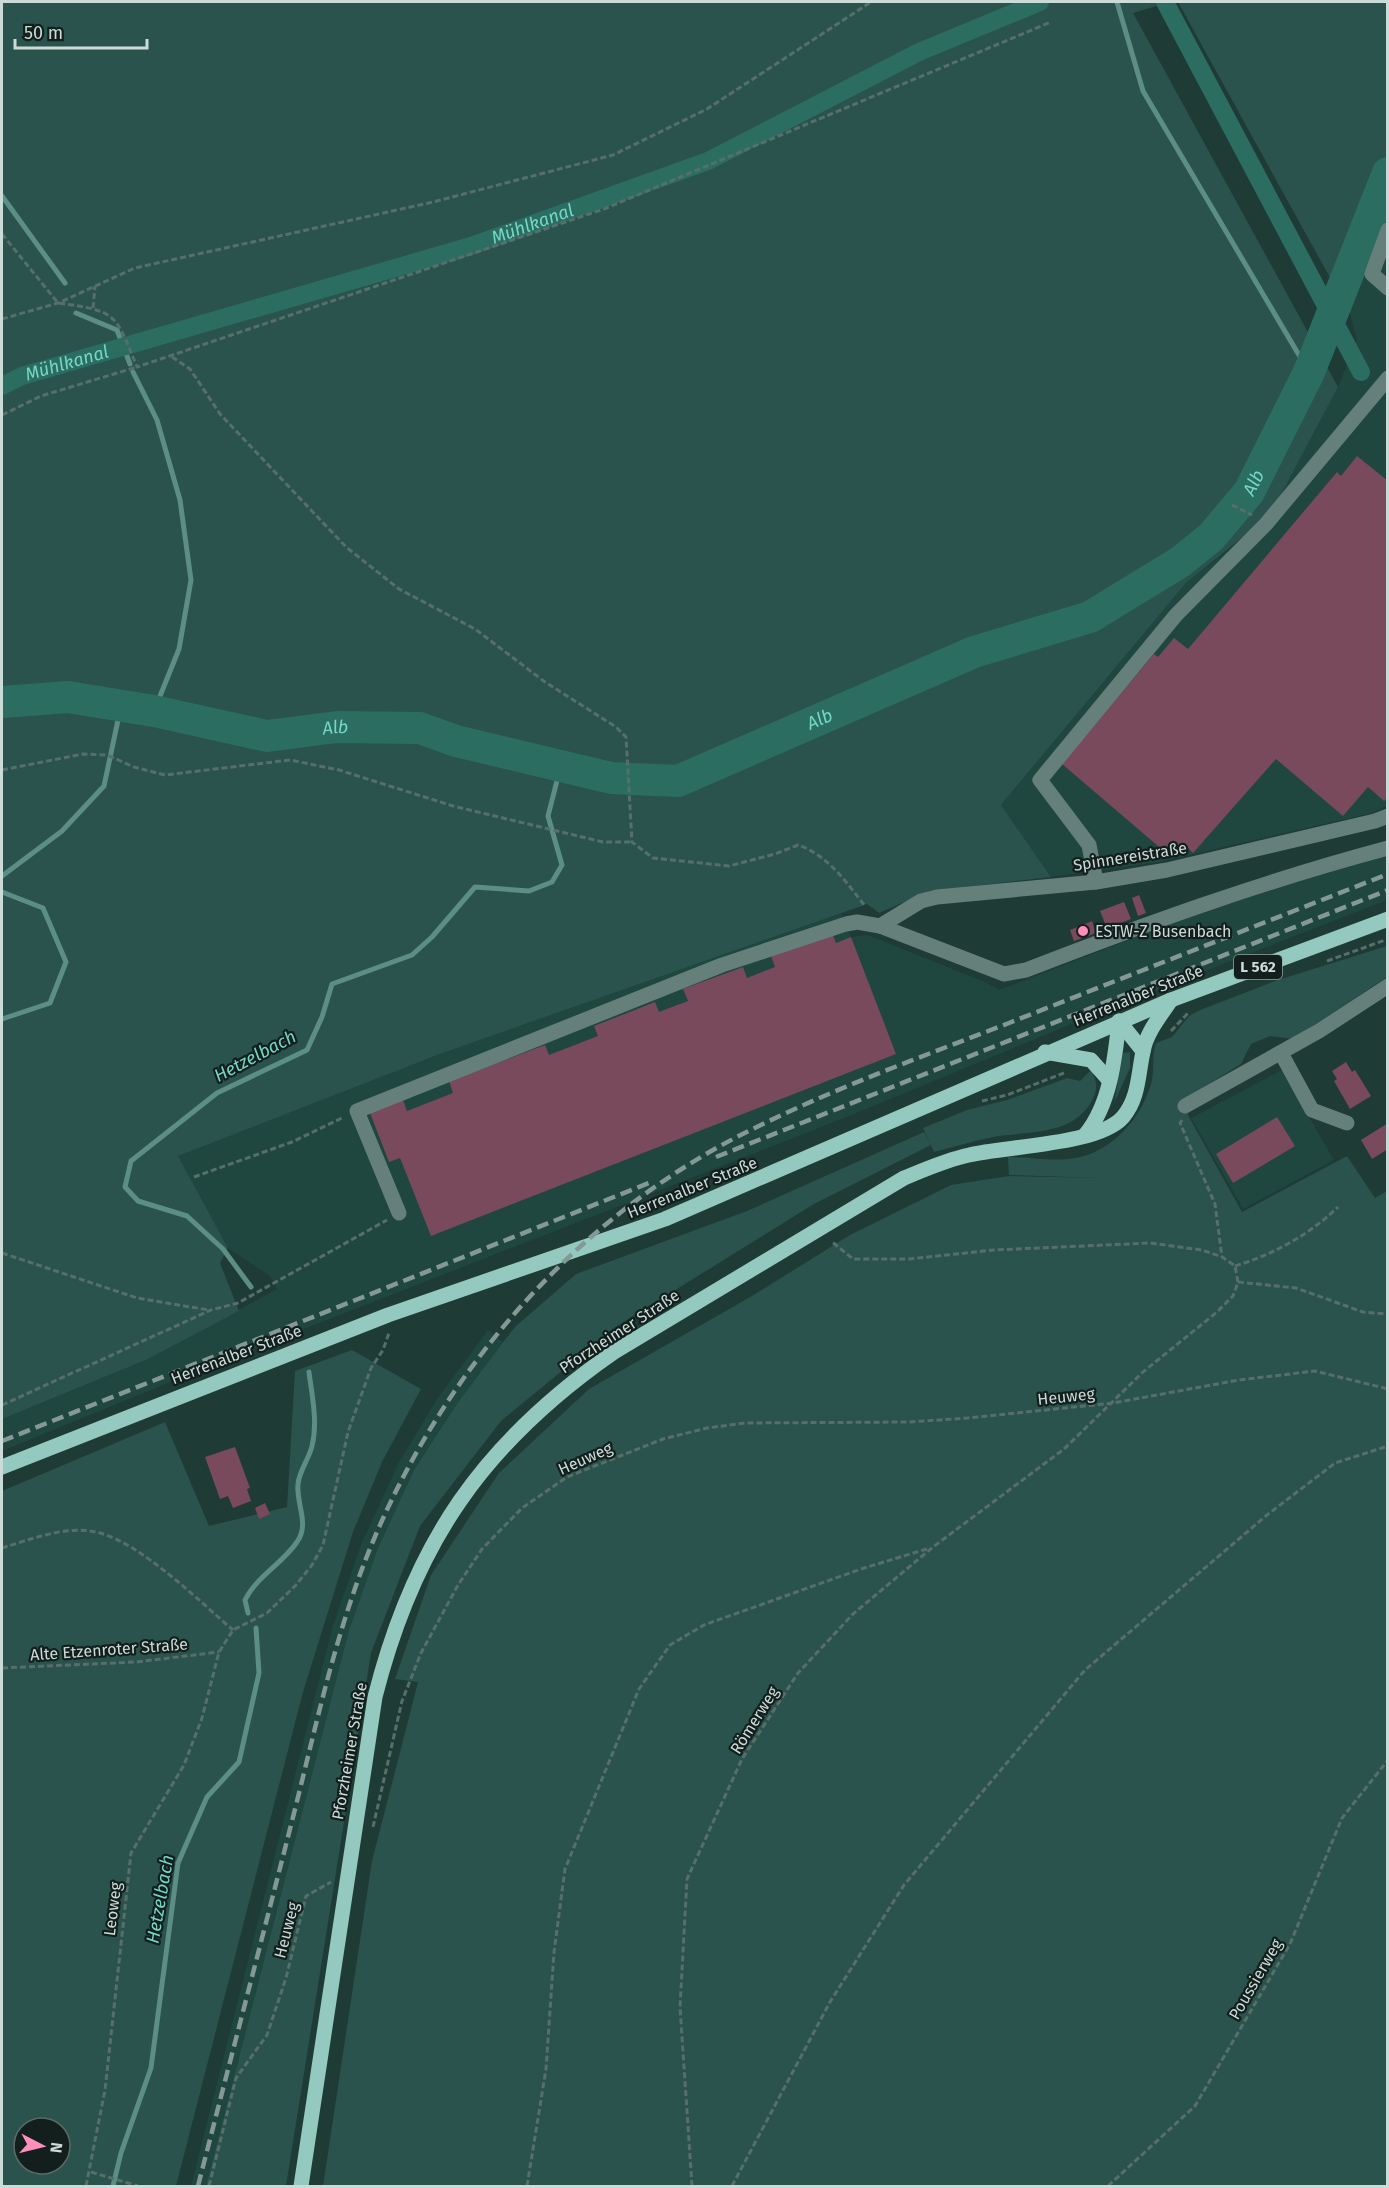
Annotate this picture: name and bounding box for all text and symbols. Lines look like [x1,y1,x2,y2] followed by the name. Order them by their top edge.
[15,12,147,50] scale bar
[24,22,63,44] text: 50 m
[488,199,577,249] water label: Mühlkanal
[22,341,111,386] water label: Mühlkanal
[1238,466,1269,500] water label: Alb
[803,704,836,735] water label: Alb
[320,716,348,740] water label: Alb
[1072,838,1188,875] street label: Spinnereistraße
[1095,922,1232,941] place label: ESTW-Z Busenbach
[1076,924,1090,938] marker: ESTW-Z Busenbach
[1234,955,1282,979] road number: L 562
[1070,961,1206,1030] street label: Herrenalber Straße
[210,1025,300,1087] water label: Hetzelbach
[624,1153,760,1222] street label: Herrenalber Straße
[556,1286,683,1377] street label: Pforzheimer Straße
[168,1321,304,1388] street label: Herrenalber Straße
[1036,1384,1096,1409] street label: Heuweg
[555,1438,616,1479] street label: Heuweg
[29,1635,189,1664] street label: Alte Etzenroter Straße
[328,1681,371,1821] street label: Pforzheimer Straße
[726,1682,783,1757] street label: Römerweg
[141,1853,179,1945] water label: Hetzelbach
[100,1880,125,1937] street label: Leoweg
[270,1899,303,1960] street label: Heuweg
[1225,1935,1287,2023] street label: Poussierweg
[12,2116,72,2176] north arrow
[46,2141,66,2154] text: N

